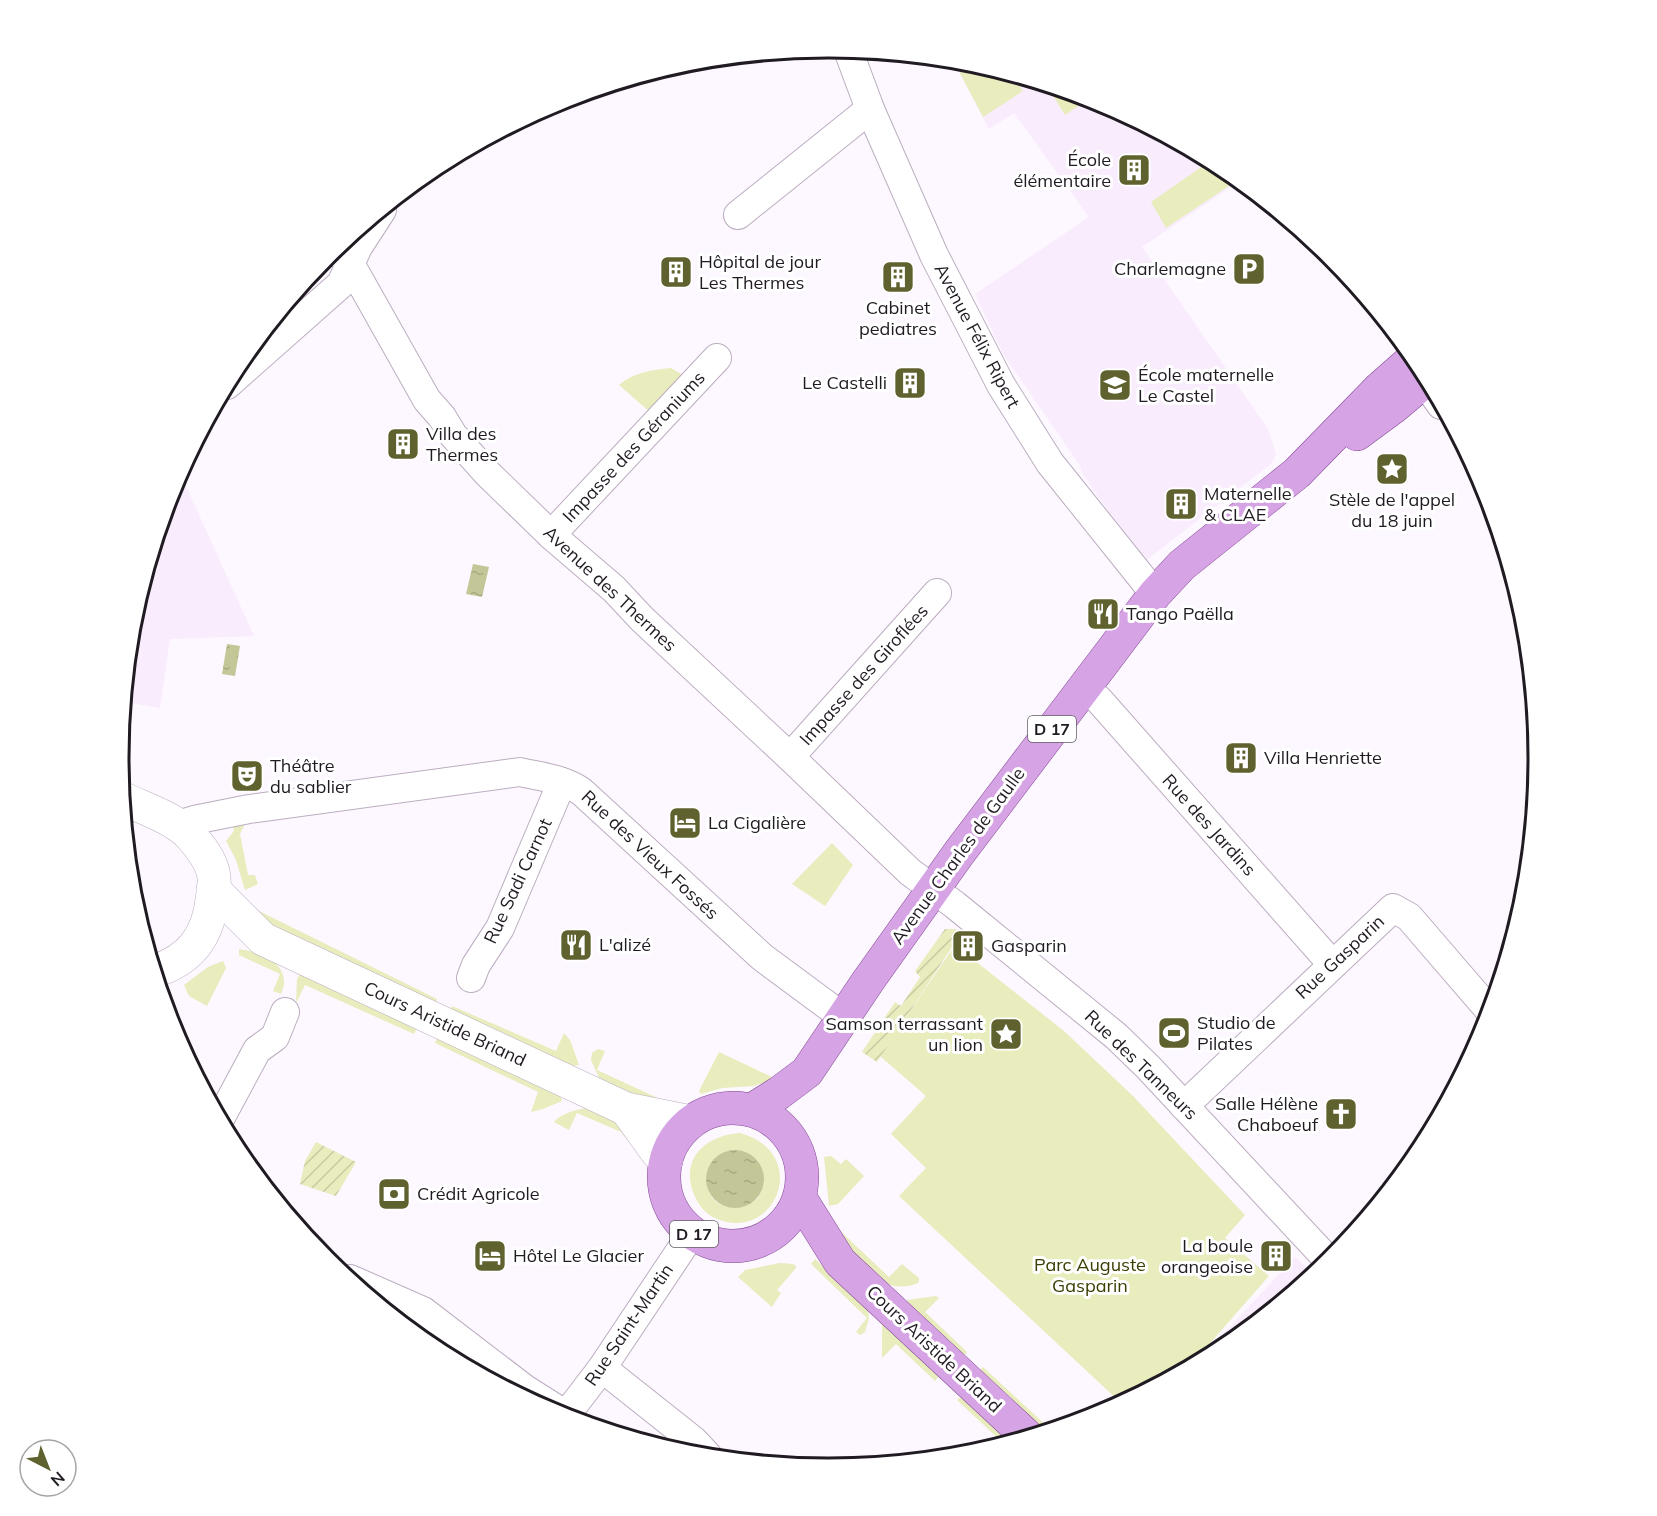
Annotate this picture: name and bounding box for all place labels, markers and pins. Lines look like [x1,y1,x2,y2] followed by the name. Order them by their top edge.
[1013,148,1111,192] place label: École élémentaire
[1116,152,1152,188] building icon: École élémentaire
[699,250,821,294] place label: Hôpital de jour Les Thermes
[1231,251,1267,287] parking icon: Charlemagne
[658,254,694,290] building icon: Hôpital de jour Les Thermes
[1114,257,1226,280] place label: Charlemagne
[880,259,916,295] building icon: Cabinet pediatres
[859,296,937,340] place label: Cabinet pediatres
[1138,363,1274,407] place label: École maternelle Le Castel
[892,365,928,401] building icon: Le Castelli
[1097,367,1133,403] school or university icon: École maternelle Le Castel
[802,371,887,394] place label: Le Castelli
[426,422,498,466] place label: Villa des Thermes
[385,426,421,462] building icon: Villa des Thermes
[1374,451,1410,487] place icon: Stèle de l'appel du 18 juin
[1204,482,1291,526] place label: Maternelle & CLAE
[1163,486,1199,522] building icon: Maternelle & CLAE
[1329,488,1455,532] place label: Stèle de l'appel du 18 juin
[1085,596,1121,632] restaurant icon: Tango Paëlla
[1126,602,1234,625] place label: Tango Paëlla
[1223,740,1259,776] building icon: Villa Henriette
[1264,746,1382,769] place label: Villa Henriette
[270,754,352,798] place label: Théâtre du sablier
[229,758,265,794] theatre icon: Théâtre du sablier
[667,805,703,841] hotel icon: La Cigalière
[708,811,806,834] place label: La Cigalière
[558,927,594,963] restaurant icon: L'alizé
[950,928,986,964] building icon: Gasparin
[599,933,651,956] place label: L'alizé
[991,934,1067,957] place label: Gasparin
[1197,1011,1276,1055] place label: Studio de Pilates
[825,1012,983,1056] place label: Samson terrassant un lion
[1156,1015,1192,1051] sports icon: Studio de Pilates
[988,1016,1024,1052] place icon: Samson terrassant un lion
[1215,1092,1319,1136] place label: Salle Hélène Chaboeuf
[1323,1096,1359,1132] church icon: Salle Hélène Chaboeuf
[376,1176,412,1212] bank icon: Crédit Agricole
[417,1182,540,1205] place label: Crédit Agricole
[1161,1234,1253,1278] place label: La boule orangeoise
[472,1238,508,1274] hotel icon: Hôtel Le Glacier
[1258,1238,1294,1274] building icon: La boule orangeoise
[513,1244,644,1267] place label: Hôtel Le Glacier

